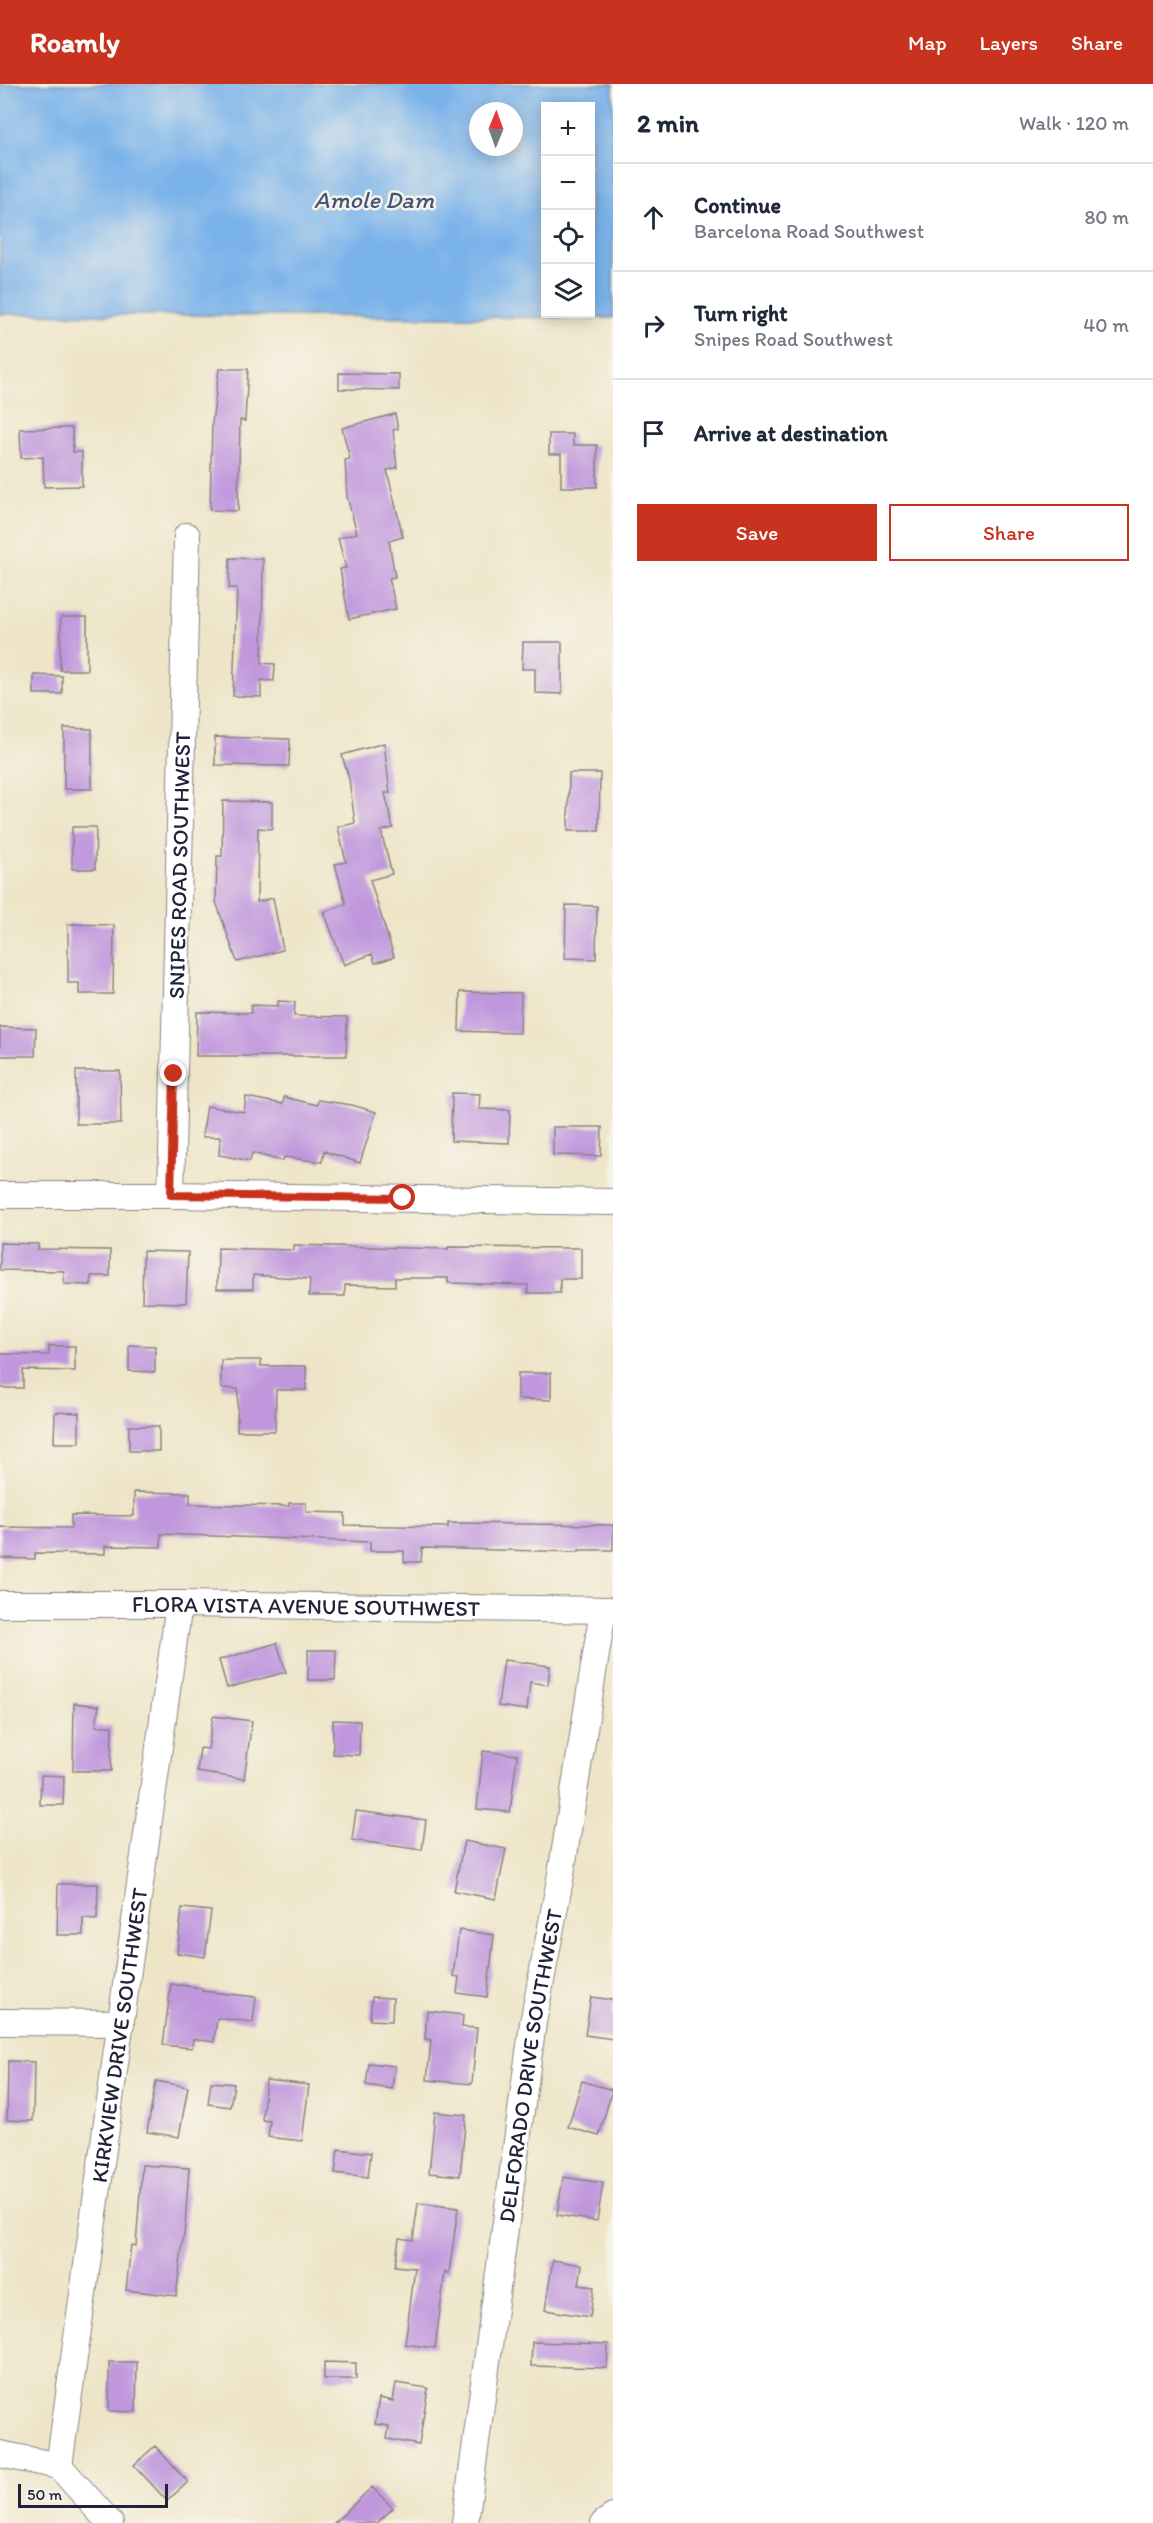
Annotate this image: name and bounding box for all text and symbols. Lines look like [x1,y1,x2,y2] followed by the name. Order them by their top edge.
[30,25,120,59] text: Roamly
[908,30,947,55] text: Map
[980,30,1038,55] text: Layers
[1071,30,1123,55] text: Share
[469,102,523,156] north arrow
[541,102,595,318] map controls
[541,102,595,156] button: +
[637,107,699,139] text: 2 min
[1019,111,1129,135] text: Walk · 120 m
[541,156,595,210] button: −
[314,185,435,214] water label: Amole Dam
[694,192,781,219] text: Continue
[637,201,670,234] icon: ahead
[1084,205,1129,229] text: 80 m
[541,210,595,264] button: locate
[694,219,924,243] text: Barcelona Road Southwest
[541,264,595,318] button: layers
[694,300,788,327] text: Turn right
[637,309,670,342] icon: right
[1083,313,1129,337] text: 40 m
[694,327,893,351] text: Snipes Road Southwest
[637,417,670,450] icon: arrive
[694,420,888,447] text: Arrive at destination
[637,504,877,561] button: Save
[889,504,1129,561] button: Share
[163,731,196,999] street label: SNIPES ROAD SOUTHWEST
[160,1060,186,1086] route end
[389,1184,415,1210] route start
[132,1591,481,1622] street label: FLORA VISTA AVENUE SOUTHWEST
[86,1885,153,2184] street label: KIRKVIEW DRIVE SOUTHWEST
[493,1906,568,2224] street label: DELFORADO DRIVE SOUTHWEST
[18,2481,168,2508] scale bar
[27,2485,62,2504] text: 50 m

